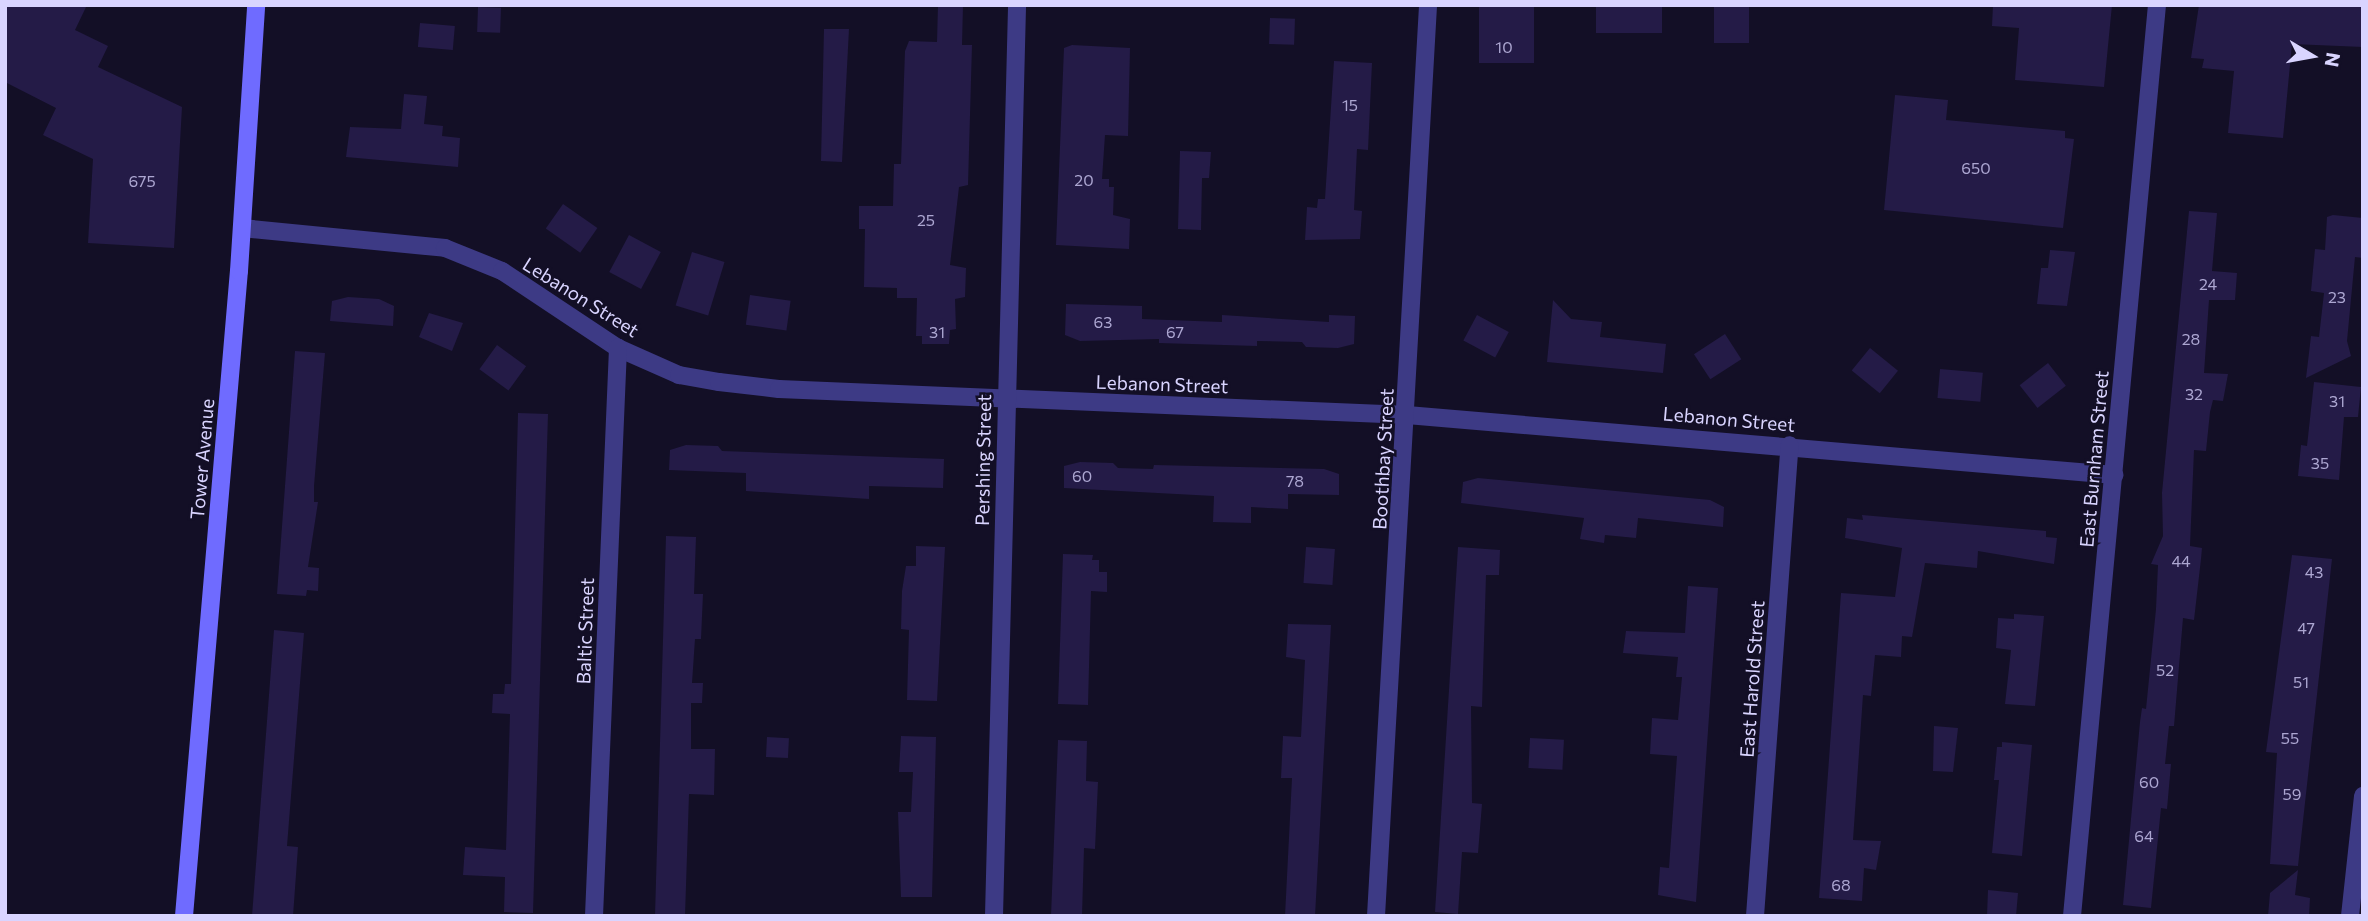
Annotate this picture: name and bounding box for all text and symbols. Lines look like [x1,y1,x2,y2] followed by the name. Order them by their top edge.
[2277,21,2347,91] north arrow
[1495,37,1513,57] house number: 10
[2321,51,2346,69] text: N
[1342,95,1358,115] house number: 15
[1961,158,1991,178] house number: 650
[1074,170,1094,190] house number: 20
[128,171,156,191] house number: 675
[917,210,935,230] house number: 25
[519,252,643,342] street label: Lebanon Street
[2199,274,2217,294] house number: 24
[2328,287,2346,307] house number: 23
[1094,312,1112,332] house number: 63
[929,322,945,342] house number: 31
[1166,322,1184,342] house number: 67
[2182,329,2200,349] house number: 28
[1095,370,1229,398] street label: Lebanon Street
[2075,370,2113,548] street label: East Burnham Street
[2185,384,2203,404] house number: 32
[1368,388,1398,530] street label: Boothbay Street
[2329,391,2345,411] house number: 31
[970,394,996,526] street label: Pershing Street
[185,398,219,520] street label: Tower Avenue
[1662,402,1796,436] street label: Lebanon Street
[2311,453,2329,473] house number: 35
[1072,466,1092,486] house number: 60
[1286,471,1304,491] house number: 78
[2171,551,2191,571] house number: 44
[2305,562,2323,582] house number: 43
[572,577,598,685] street label: Baltic Street
[1735,600,1769,758] street label: East Harold Street
[2297,618,2315,638] house number: 47
[2156,660,2174,680] house number: 52
[2293,672,2309,692] house number: 51
[2281,728,2299,748] house number: 55
[2139,772,2159,792] house number: 60
[2283,784,2301,804] house number: 59
[2134,826,2154,846] house number: 64
[1831,875,1851,895] house number: 68

